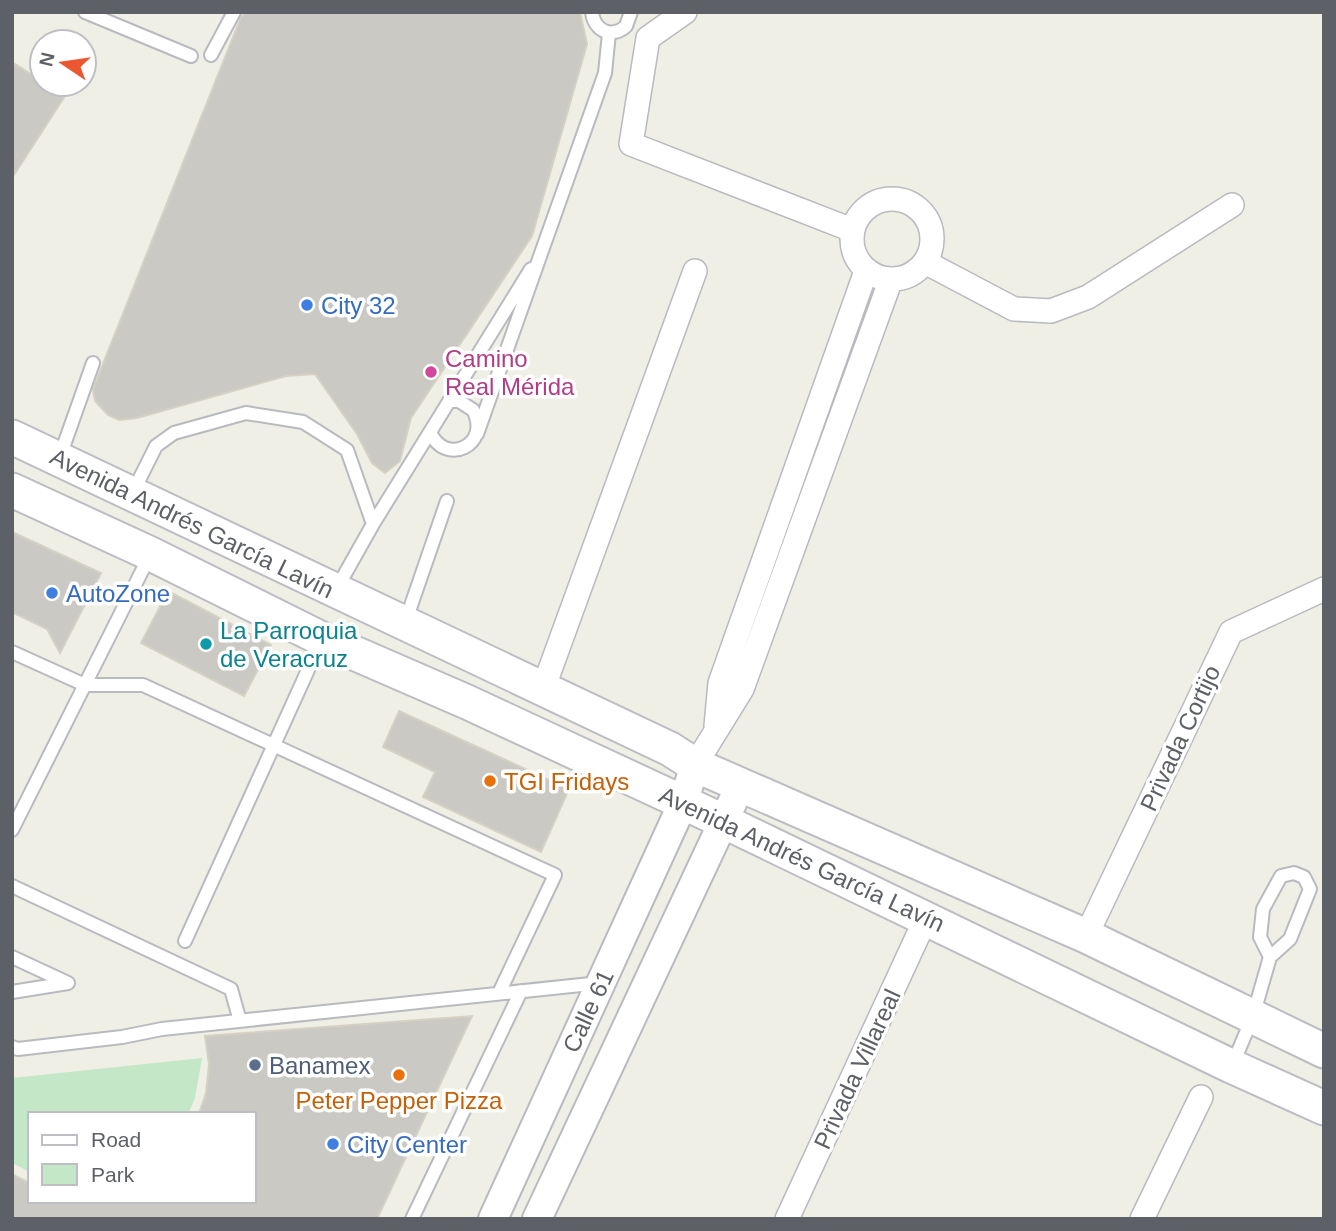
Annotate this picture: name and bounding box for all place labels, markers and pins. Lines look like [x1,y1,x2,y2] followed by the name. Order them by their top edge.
[321,292,396,319] place label: City 32
[299,297,315,313] marker: City 32
[445,345,575,400] place label: Camino Real Mérida
[423,364,439,380] marker: Camino Real Mérida
[66,580,170,607] place label: AutoZone
[44,585,60,601] marker: AutoZone
[220,617,358,672] place label: La Parroquia de Veracruz
[198,636,214,652] marker: La Parroquia de Veracruz
[504,768,629,795] place label: TGI Fridays
[482,773,498,789] marker: TGI Fridays
[269,1052,370,1079] place label: Banamex
[247,1057,263,1073] marker: Banamex
[391,1067,407,1083] marker: Peter Pepper Pizza
[296,1087,503,1114] place label: Peter Pepper Pizza
[347,1131,467,1158] place label: City Center
[325,1136,341,1152] marker: City Center

